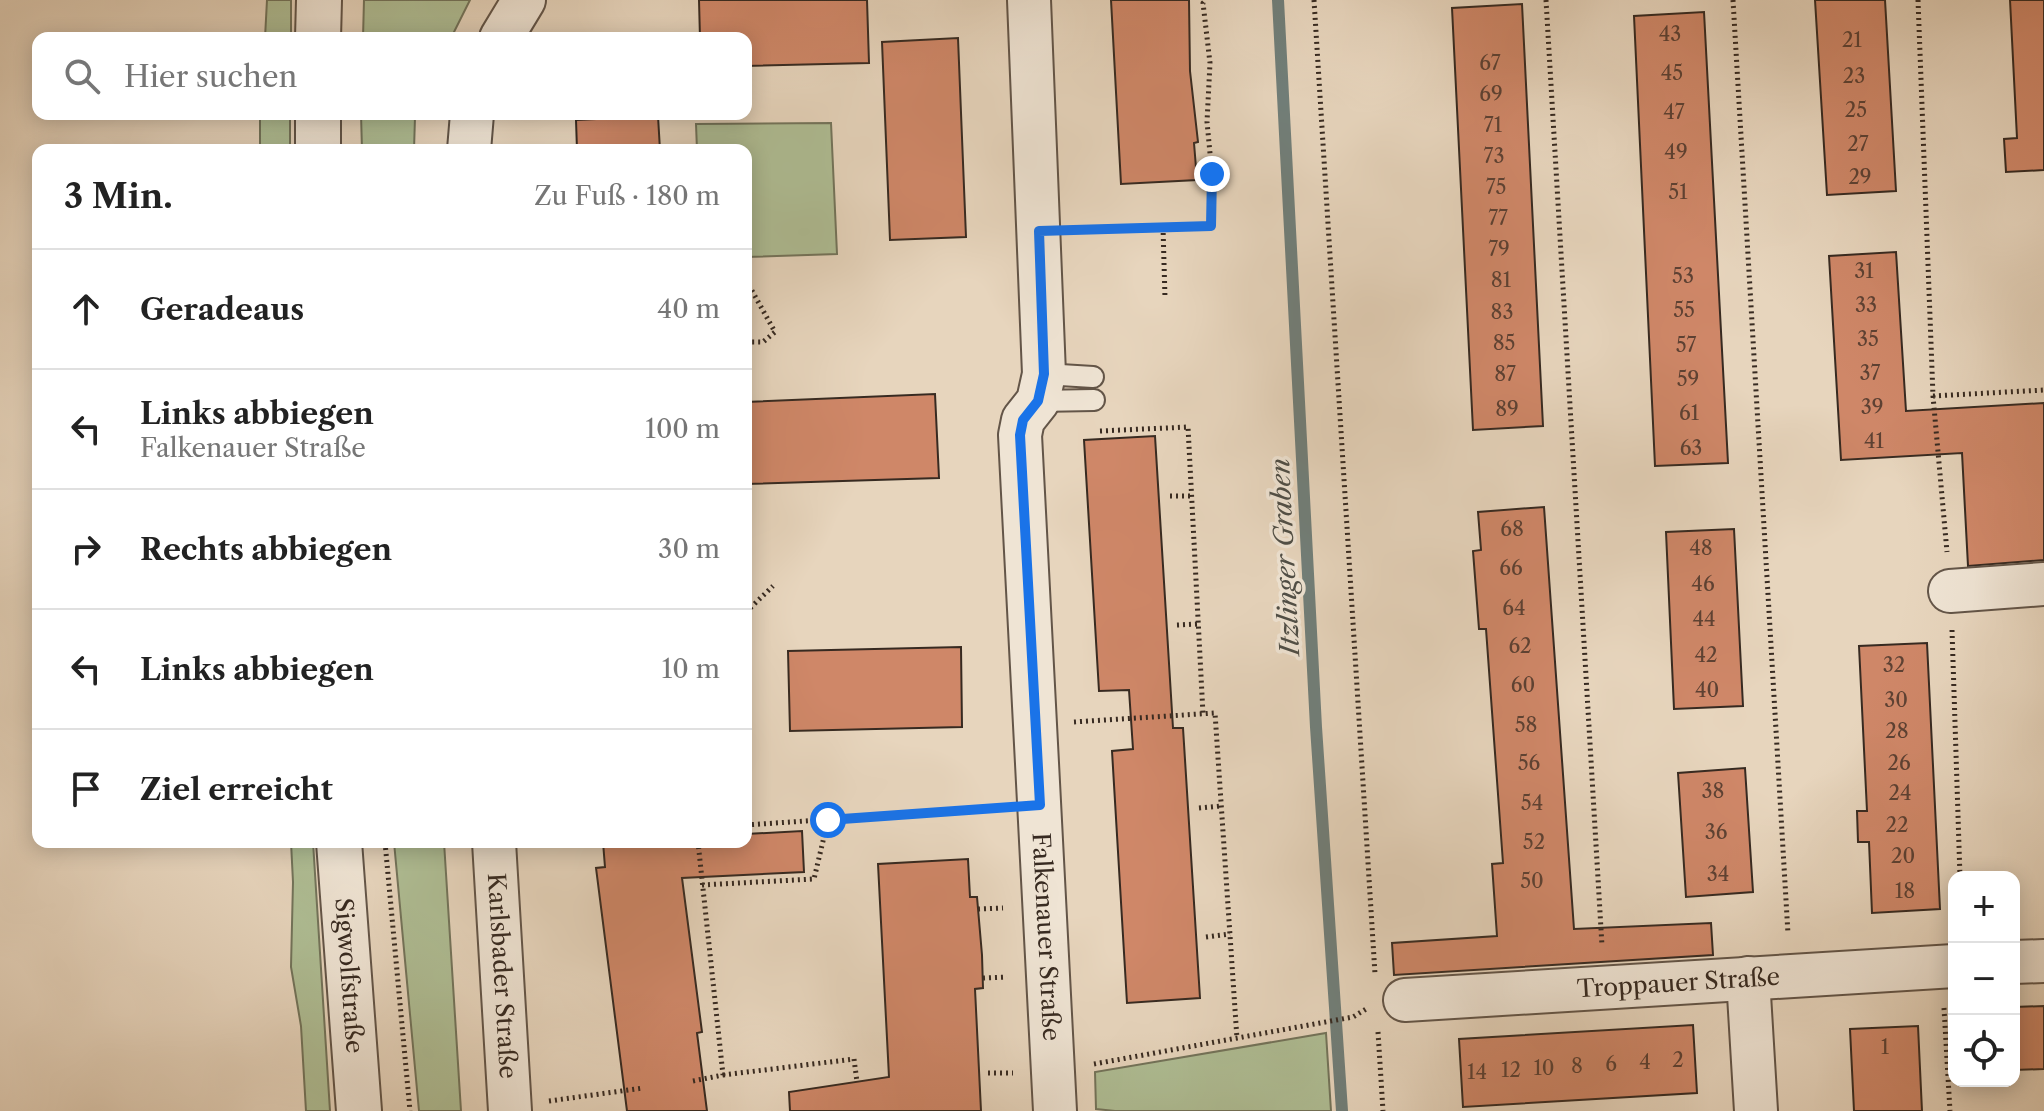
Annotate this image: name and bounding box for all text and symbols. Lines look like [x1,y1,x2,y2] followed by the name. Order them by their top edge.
[1659,22,1681,46] house number: 43
[1842,28,1863,52] house number: 21
[32,32,752,120] search box
[1479,51,1501,75] house number: 67
[60,54,104,98] icon: search
[124,58,297,95] text: Hier suchen
[1661,61,1683,85] house number: 45
[1843,64,1865,88] house number: 23
[1479,82,1503,106] house number: 69
[1845,98,1867,122] house number: 25
[1663,100,1685,124] house number: 47
[1484,113,1503,137] house number: 71
[1847,132,1869,156] house number: 27
[1664,140,1688,164] house number: 49
[1484,144,1504,168] house number: 73
[1194,156,1230,192] route end
[1848,165,1872,189] house number: 29
[64,175,173,217] text: 3 Min.
[1486,175,1506,199] house number: 75
[534,180,720,212] text: Zu Fuß · 180 m
[1668,180,1688,204] house number: 51
[1488,206,1508,230] house number: 77
[1488,237,1510,261] house number: 79
[1854,259,1874,283] house number: 31
[1672,264,1694,288] house number: 53
[1491,268,1512,292] house number: 81
[64,287,108,331] icon: ahead
[140,291,304,328] text: Geradeaus
[657,293,720,325] text: 40 m
[1855,293,1877,317] house number: 33
[1673,298,1695,322] house number: 55
[1491,300,1513,324] house number: 83
[1857,327,1879,351] house number: 35
[1493,331,1515,355] house number: 85
[1676,333,1697,357] house number: 57
[1860,361,1881,385] house number: 37
[1494,362,1516,386] house number: 87
[1677,367,1699,391] house number: 59
[140,395,374,432] text: Links abbiegen
[1861,395,1883,419] house number: 39
[1495,397,1519,421] house number: 89
[1679,401,1700,425] house number: 61
[64,407,108,451] icon: left
[645,413,720,445] text: 100 m
[1864,429,1885,453] house number: 41
[140,432,366,464] text: Falkenauer Straße
[1680,436,1702,460] house number: 63
[1264,457,1306,659] water label: Itzlinger Graben
[1500,517,1524,541] house number: 68
[64,527,108,571] icon: right
[140,531,392,568] text: Rechts abbiegen
[658,533,720,565] text: 30 m
[1689,536,1713,560] house number: 48
[1499,556,1523,580] house number: 66
[1691,572,1715,596] house number: 46
[1502,596,1526,620] house number: 64
[1692,607,1716,631] house number: 44
[1508,634,1532,658] house number: 62
[1694,643,1718,667] house number: 42
[64,647,108,691] icon: left
[140,651,374,688] text: Links abbiegen
[661,653,720,685] text: 10 m
[1883,653,1905,677] house number: 32
[1511,673,1535,697] house number: 60
[1695,678,1719,702] house number: 40
[1884,688,1908,712] house number: 30
[1515,713,1537,737] house number: 58
[1885,719,1909,743] house number: 28
[1518,751,1540,775] house number: 56
[1887,751,1911,775] house number: 26
[64,767,108,811] icon: arrive
[140,771,333,808] text: Ziel erreicht
[1702,779,1724,803] house number: 38
[1888,781,1912,805] house number: 24
[1521,791,1543,815] house number: 54
[810,802,846,838] route start
[1886,813,1909,837] house number: 22
[1705,820,1727,844] house number: 36
[1523,830,1545,854] house number: 52
[1027,832,1066,1042] street label: Falkenauer Straße
[1891,844,1915,868] house number: 20
[1707,862,1729,886] house number: 34
[1520,869,1544,893] house number: 50
[1948,871,2020,1087] map controls
[1948,871,2020,943] button: +
[482,872,523,1079] street label: Karlsbader Straße
[1895,879,1915,903] house number: 18
[329,897,370,1054] street label: Sigwolfstraße
[1948,943,2020,1015] button: −
[1576,962,1781,1003] street label: Troppauer Straße
[1948,1015,2020,1087] button: locate
[1881,1035,1890,1059] house number: 1
[1672,1048,1684,1072] house number: 2
[1639,1050,1651,1074] house number: 4
[1605,1052,1617,1076] house number: 6
[1571,1054,1583,1078] house number: 8
[1533,1056,1555,1080] house number: 10
[1501,1058,1521,1082] house number: 12
[1467,1060,1487,1084] house number: 14

